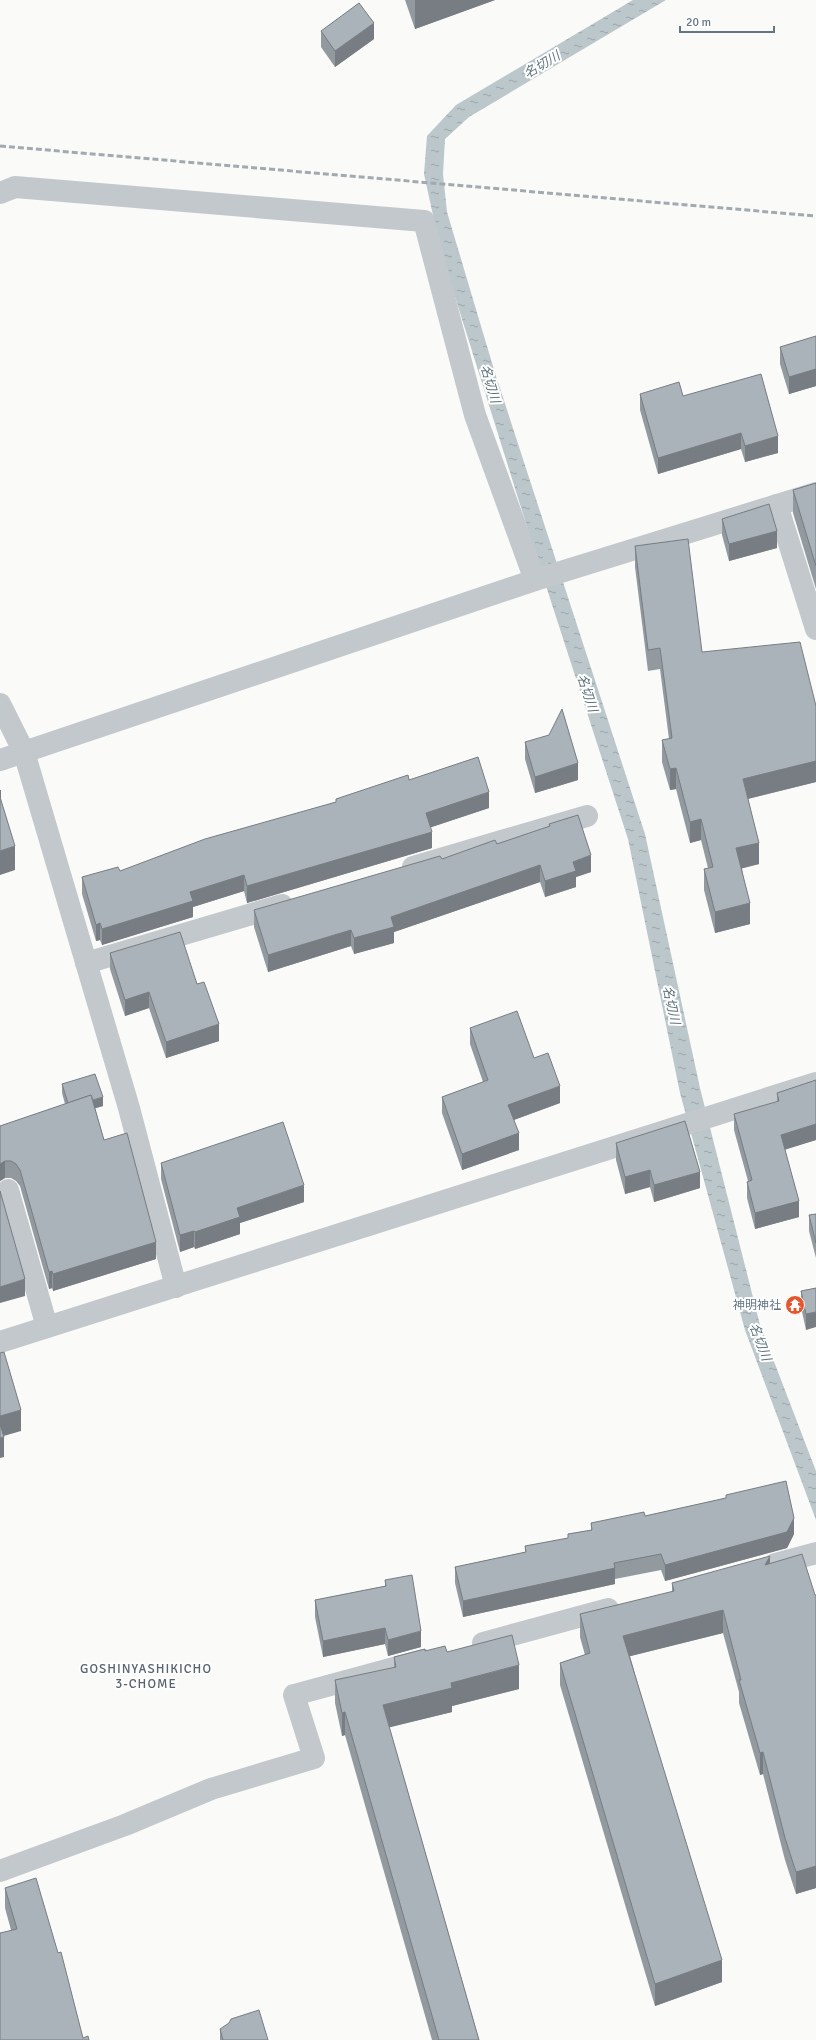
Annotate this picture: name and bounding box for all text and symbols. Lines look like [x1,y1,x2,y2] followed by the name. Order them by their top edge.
[680,8,774,34] scale bar
[686,15,711,30] text: 20 m
[521,47,565,82] water label: 名切川
[477,363,504,407] water label: 名切川
[573,672,601,716] water label: 名切川
[659,984,683,1028] water label: 名切川
[784,1294,806,1316] temple icon: 神明神社
[733,1298,781,1313] place label: 神明神社
[746,1321,775,1365] water label: 名切川
[80,1661,212,1692] district label: GOSHINYASHIKICHO 3-CHOME

